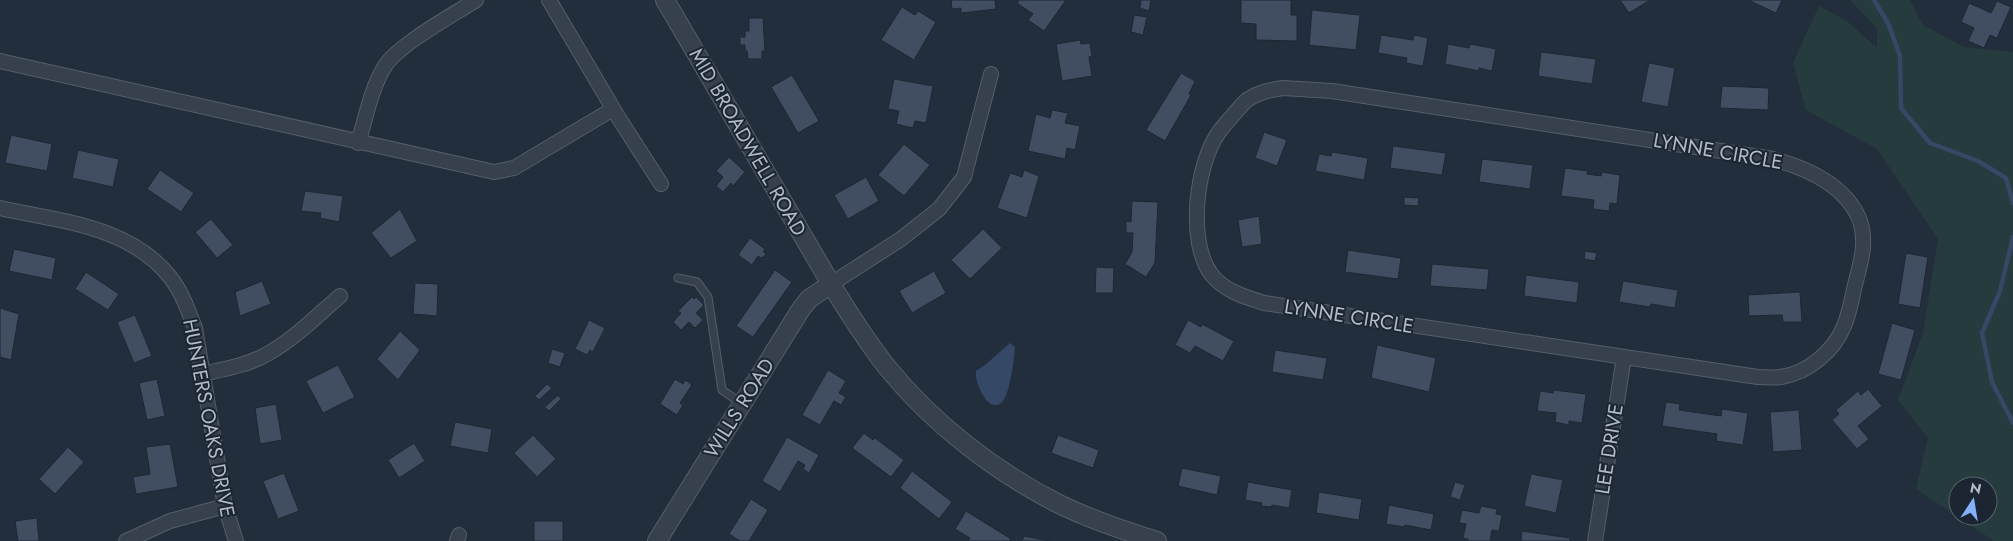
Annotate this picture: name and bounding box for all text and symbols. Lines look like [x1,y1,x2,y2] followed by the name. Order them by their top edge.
[682,43,813,242] street label: MID BROADWELL ROAD
[1651,126,1785,177] street label: LYNNE CIRCLE
[1282,292,1416,341] street label: LYNNE CIRCLE
[175,317,242,520] street label: HUNTERS OAKS DRIVE
[697,353,782,464] street label: WILLS ROAD
[1588,402,1631,496] street label: LEE DRIVE
[1948,476,1998,526] north arrow
[1968,477,1983,499] text: N

